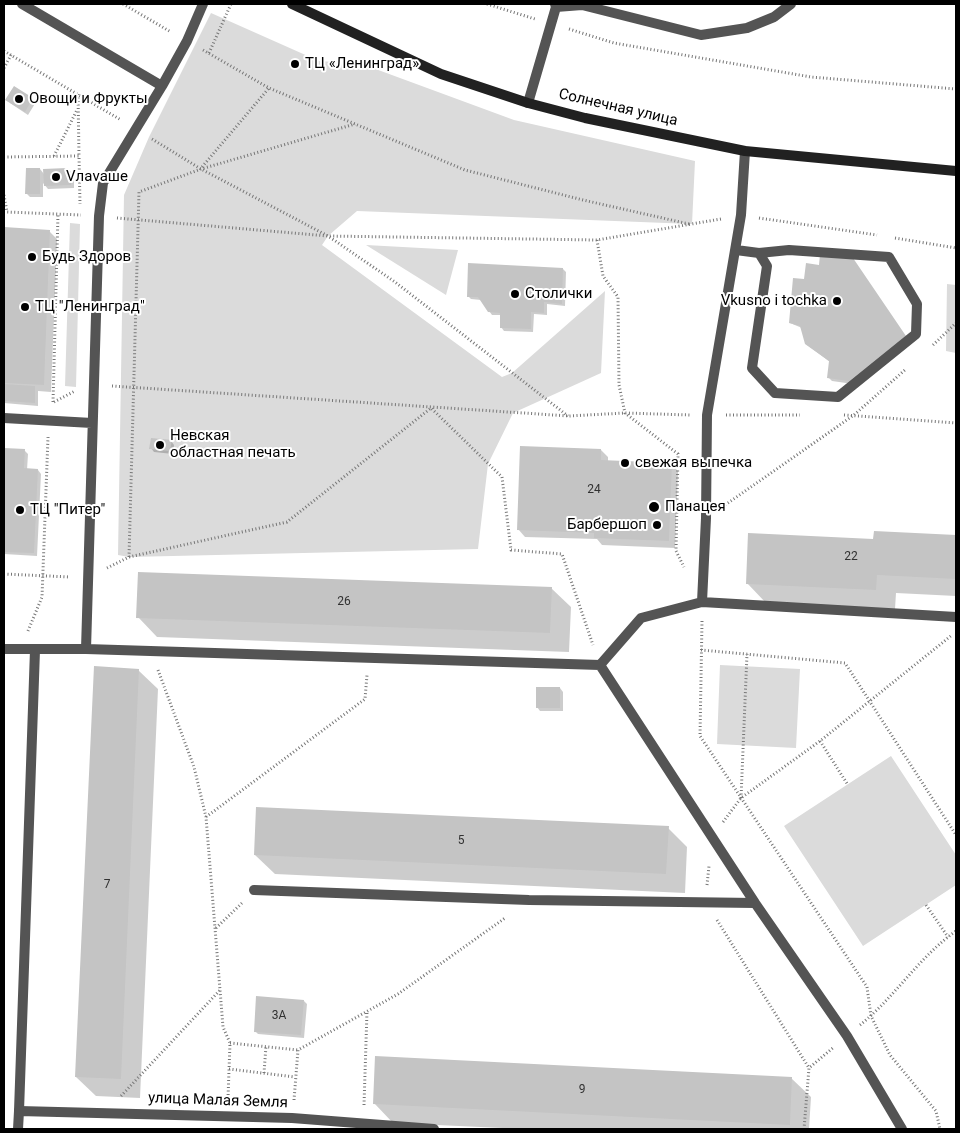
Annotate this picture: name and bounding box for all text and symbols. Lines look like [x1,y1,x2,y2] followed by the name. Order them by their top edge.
[305,55,419,73] place label: ТЦ «Ленинград»
[289,58,301,70] marker: ТЦ «Ленинград»
[557,86,679,130] street label: Солнечная улица
[29,90,148,108] place label: Овощи и Фрукты
[13,93,25,105] marker: Овощи и Фрукты
[66,168,128,186] place label: Vлаvаше
[50,171,62,183] marker: Vлаvаше
[42,248,131,266] place label: Будь Здоров
[26,251,38,263] marker: Будь Здоров
[525,285,592,303] place label: Столички
[509,288,521,300] marker: Столички
[721,292,827,310] place label: Vkusno i tochka
[831,295,843,307] marker: Vkusno i tochka
[35,298,145,316] place label: ТЦ "Ленинград"
[19,301,31,313] marker: ТЦ "Ленинград"
[170,427,296,462] place label: Невская областная печать
[154,439,166,451] marker: Невская областная печать
[635,454,752,472] place label: свежая выпечка
[619,457,631,469] marker: свежая выпечка
[587,483,601,497] house number: 24
[665,498,726,516] place label: Панацея
[647,500,661,514] marker: Панацея
[30,501,105,519] place label: ТЦ "Питер"
[14,504,26,516] marker: ТЦ "Питер"
[567,516,647,534] place label: Барбершоп
[651,519,663,531] marker: Барбершоп
[844,550,858,564] house number: 22
[337,595,351,609] house number: 26
[458,834,464,848] house number: 5
[104,878,110,892] house number: 7
[272,1009,286,1023] house number: 3А
[579,1083,585,1097] house number: 9
[148,1090,288,1112] street label: улица Малая Земля

